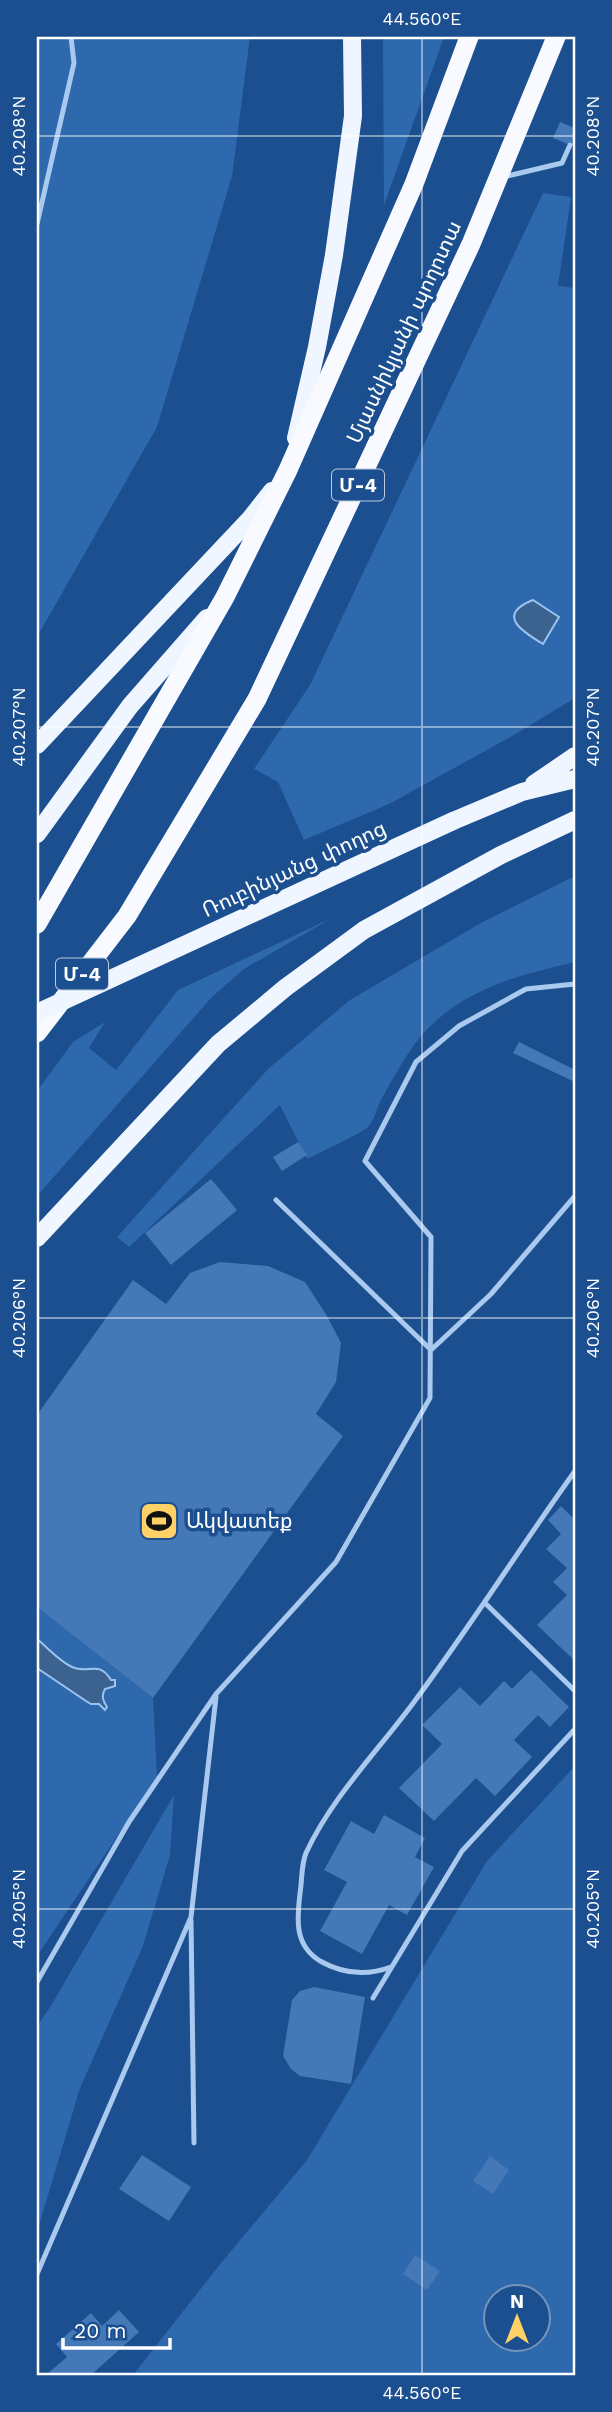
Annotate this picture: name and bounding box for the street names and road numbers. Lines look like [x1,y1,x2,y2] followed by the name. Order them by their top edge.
[341,216,466,447] street label: Մյասնիկյանի պողոտա
[332,470,384,500] road number: Մ-4
[198,815,390,922] street label: Ռուբինյանց փողոց
[56,958,108,990] road number: Մ-4

